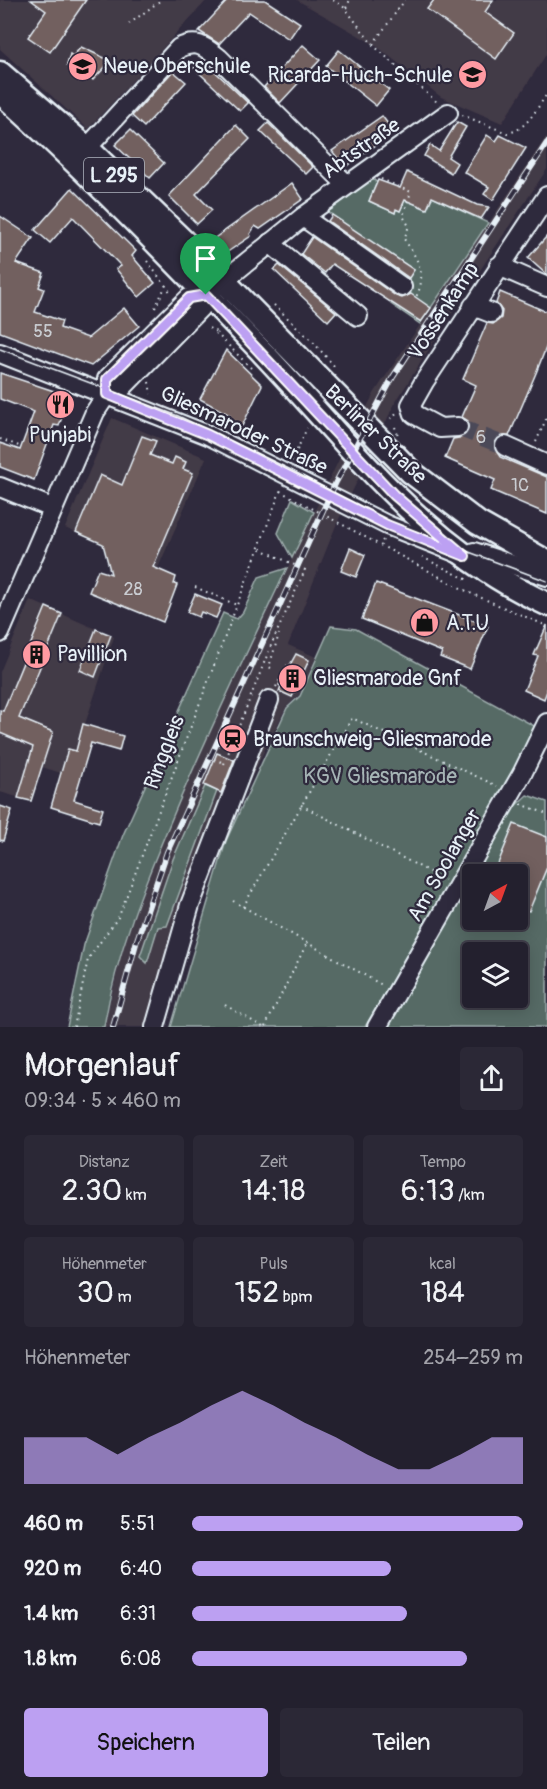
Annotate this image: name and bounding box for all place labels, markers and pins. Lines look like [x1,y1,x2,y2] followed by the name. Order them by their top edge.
[66,50,98,82] school or university icon: Neue Oberschule
[103,53,251,80] place label: Neue Oberschule
[457,59,489,91] school or university icon: Ricarda-Huch-Schule
[268,62,453,89] place label: Ricarda-Huch-Schule
[180,233,231,295] pin
[44,388,76,420] restaurant icon: Punjabi
[29,422,92,449] place label: Punjabi
[409,607,441,639] shop icon: A.T.U
[446,610,489,637] place label: A.T.U
[20,638,52,670] building icon: Pavillion
[57,641,127,668] place label: Pavillion
[276,662,308,694] building icon: Gliesmarode Gnf
[313,665,462,692] place label: Gliesmarode Gnf
[216,723,248,755] station icon: Braunschweig-Gliesmarode
[253,726,492,753] place label: Braunschweig-Gliesmarode

